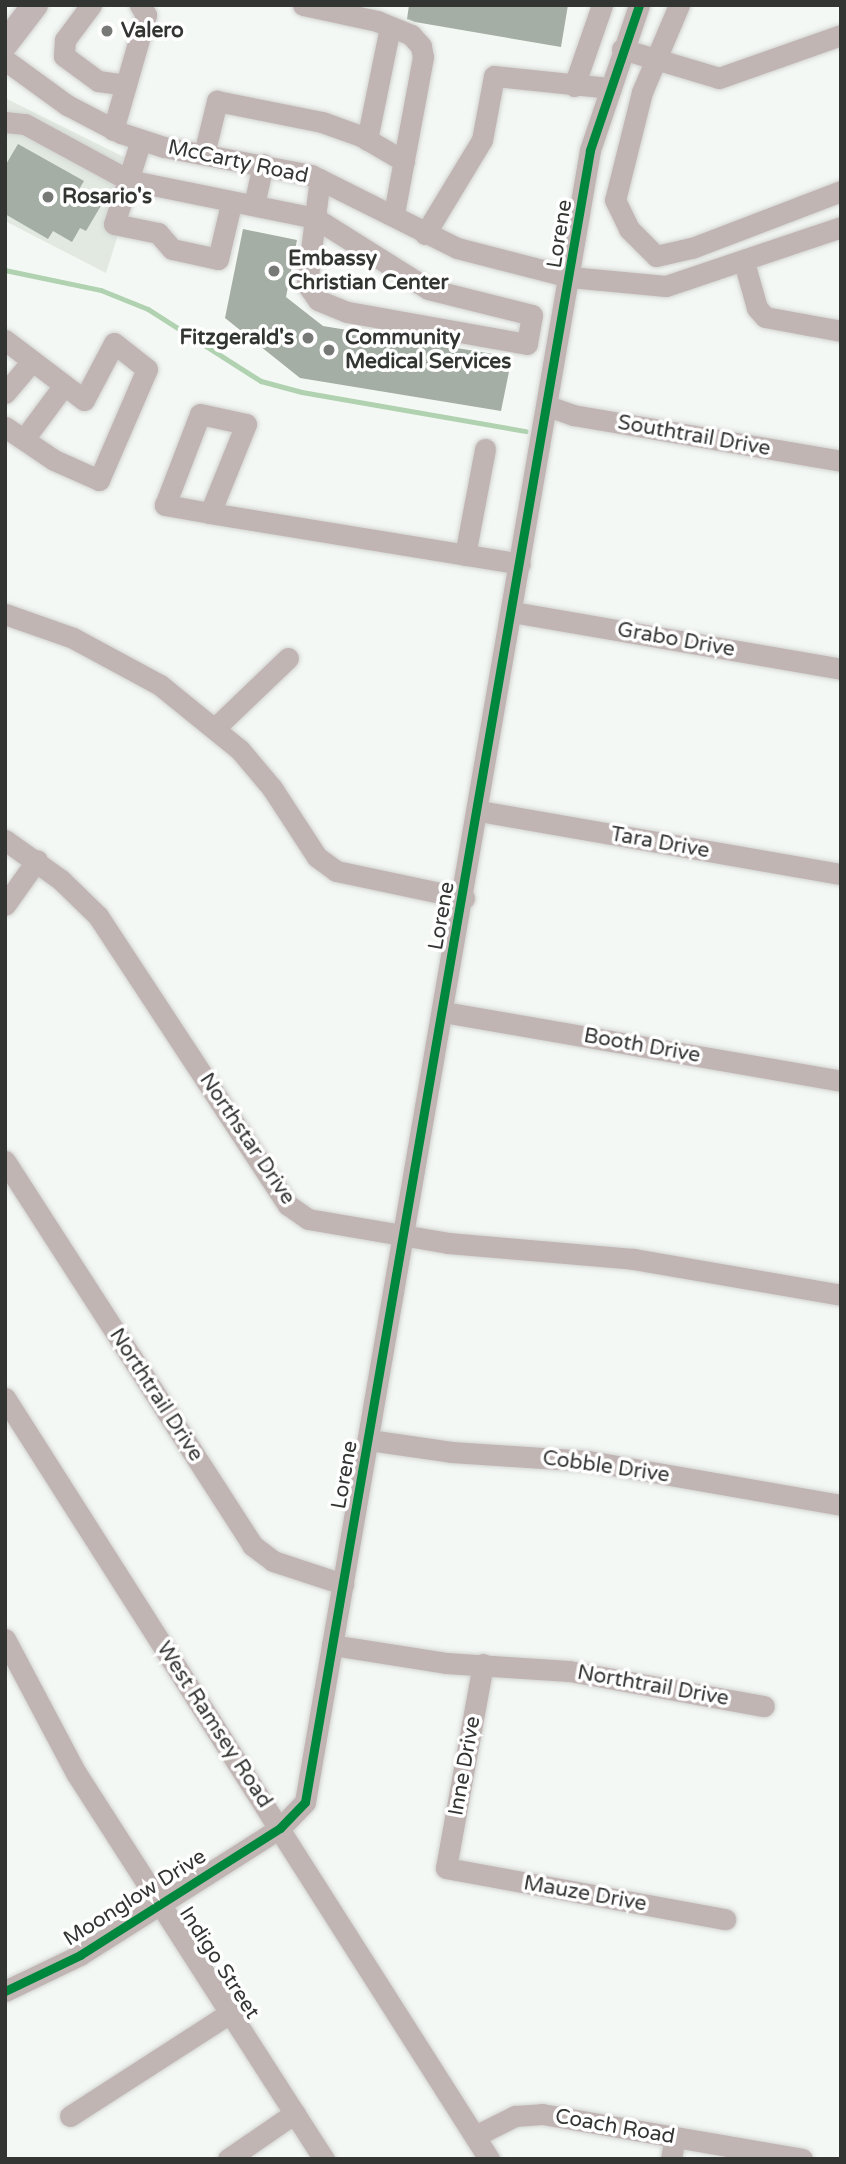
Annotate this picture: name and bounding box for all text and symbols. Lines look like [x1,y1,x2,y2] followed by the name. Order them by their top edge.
[121,18,184,44] place label: Valero
[99,23,115,39] marker: Valero
[166,135,310,189] street label: McCarty Road
[62,184,152,210] place label: Rosario's
[40,189,56,205] marker: Rosario's
[542,198,578,270] street label: Lorene
[288,246,448,296] place label: Embassy Christian Center
[266,263,282,279] marker: Embassy Christian Center
[180,325,294,351] place label: Fitzgerald's
[345,325,511,375] place label: Community Medical Services
[300,330,316,346] marker: Fitzgerald's
[319,340,339,360] marker: Community Medical Services
[616,410,772,462] street label: Southtrail Drive
[615,617,737,663] street label: Grabo Drive
[609,822,711,864] street label: Tara Drive
[424,880,460,952] street label: Lorene
[582,1023,702,1069] street label: Booth Drive
[194,1068,300,1210] street label: Northstar Drive
[104,1324,208,1466] street label: Northtrail Drive
[327,1439,363,1511] street label: Lorene
[541,1446,671,1488] street label: Cobble Drive
[151,1637,277,1813] street label: West Ramsey Road
[575,1660,731,1712] street label: Northtrail Drive
[444,1714,486,1818] street label: Inne Drive
[59,1844,211,1952] street label: Moonglow Drive
[522,1871,648,1917] street label: Mauze Drive
[173,1902,265,2024] street label: Indigo Street
[553,2104,677,2150] street label: Coach Road

